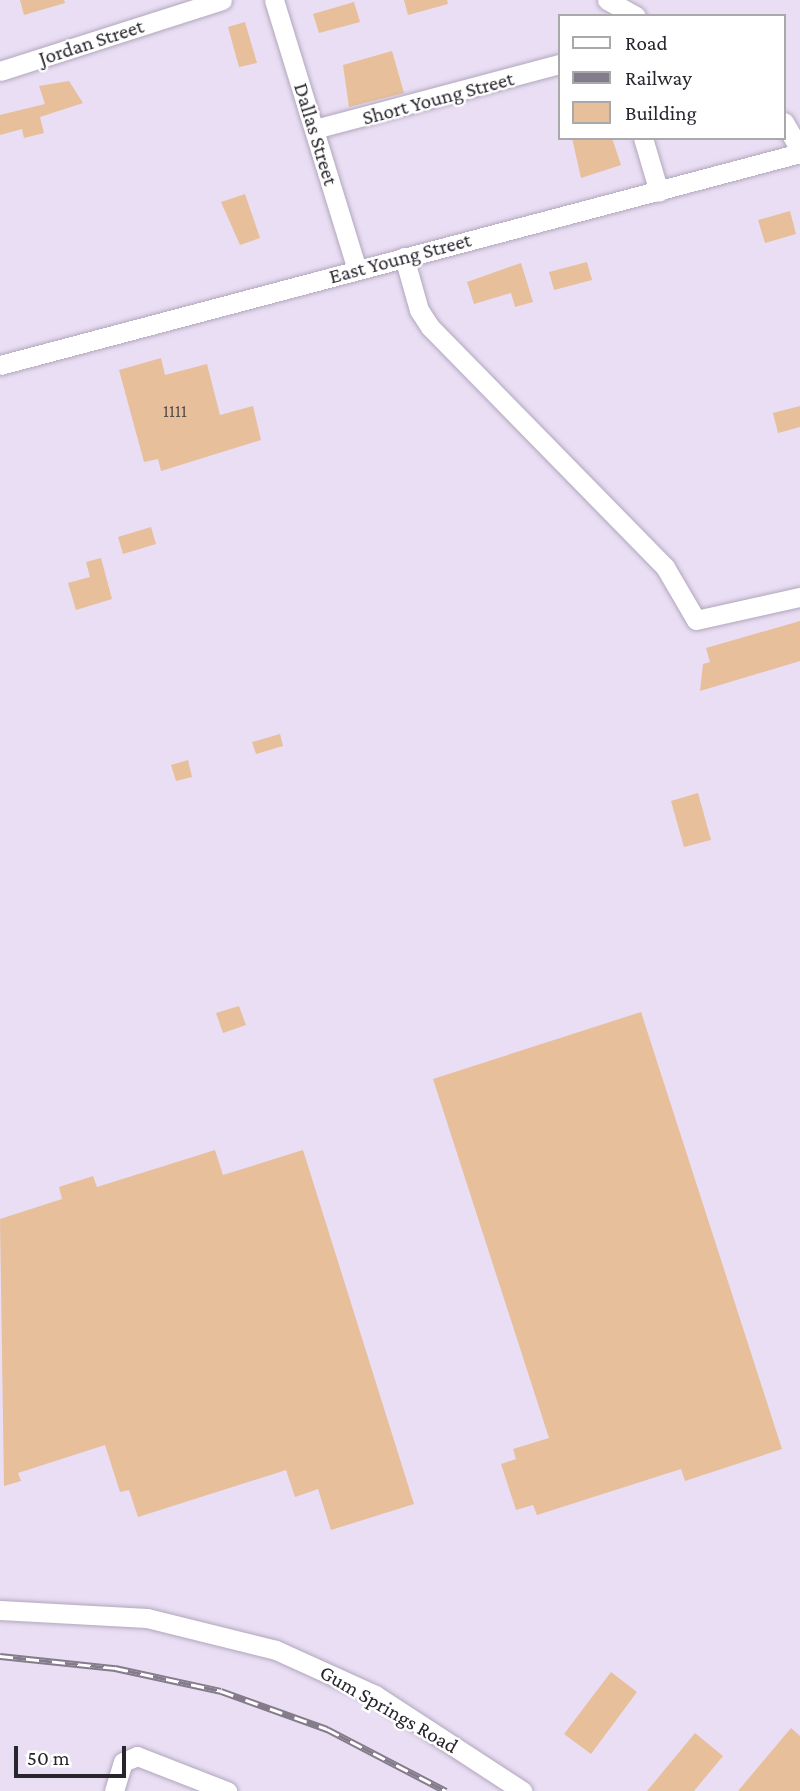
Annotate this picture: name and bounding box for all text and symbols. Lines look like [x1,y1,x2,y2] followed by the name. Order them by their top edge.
[35,13,147,71] street label: Jordan Street
[558,14,786,140] legend
[625,31,668,55] text: Road
[360,66,516,130] street label: Short Young Street
[625,66,692,90] text: Railway
[288,80,344,188] street label: Dallas Street
[625,101,697,125] text: Building
[326,227,474,289] street label: East Young Street
[163,400,187,422] house number: 1111
[316,1659,462,1759] street label: Gum Springs Road
[18,1732,130,1776] scale bar
[27,1746,70,1770] text: 50 m

